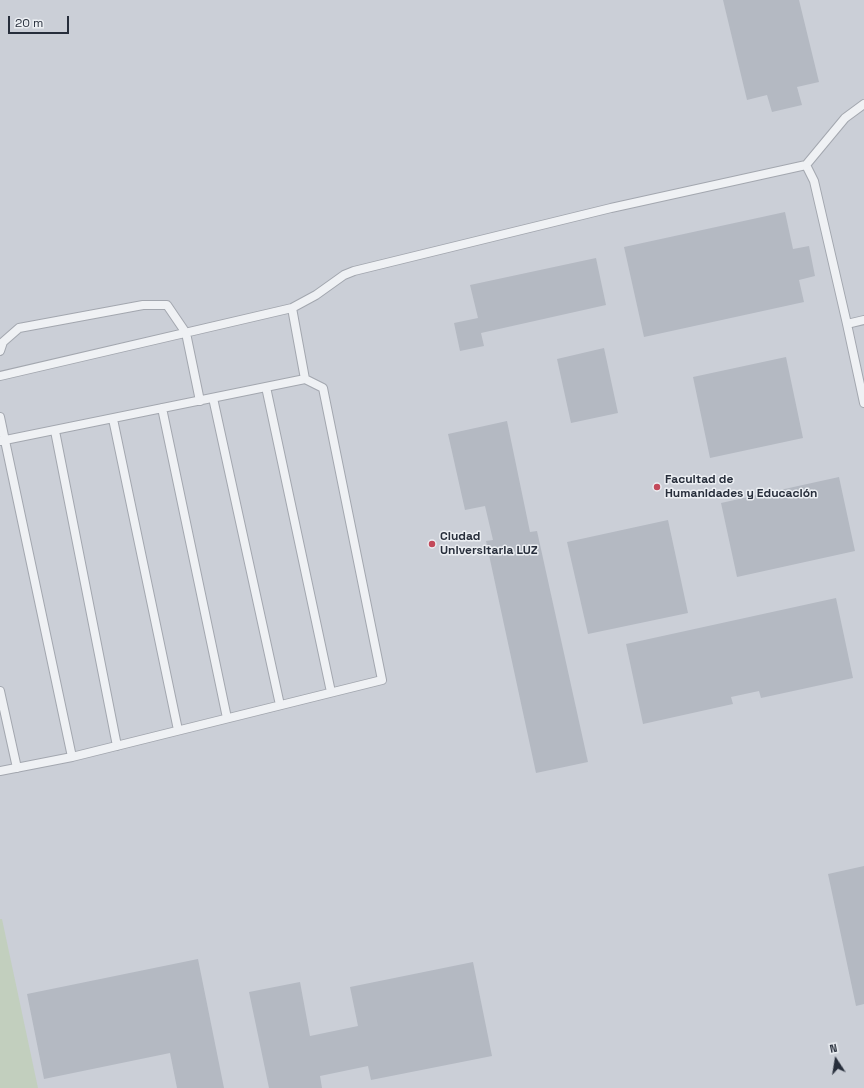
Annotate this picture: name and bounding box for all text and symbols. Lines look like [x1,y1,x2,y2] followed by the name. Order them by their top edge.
[10,8,71,34] scale bar
[15,15,43,31] text: 20 m
[665,473,817,501] place label: Facultad de Humanidades y Educación
[652,482,662,492] marker: Facultad de Humanidades y Educación
[440,530,538,558] place label: Ciudad Universitaria LUZ
[427,539,437,549] marker: Ciudad Universitaria LUZ
[816,1040,856,1080] north arrow
[828,1041,839,1056] text: N

